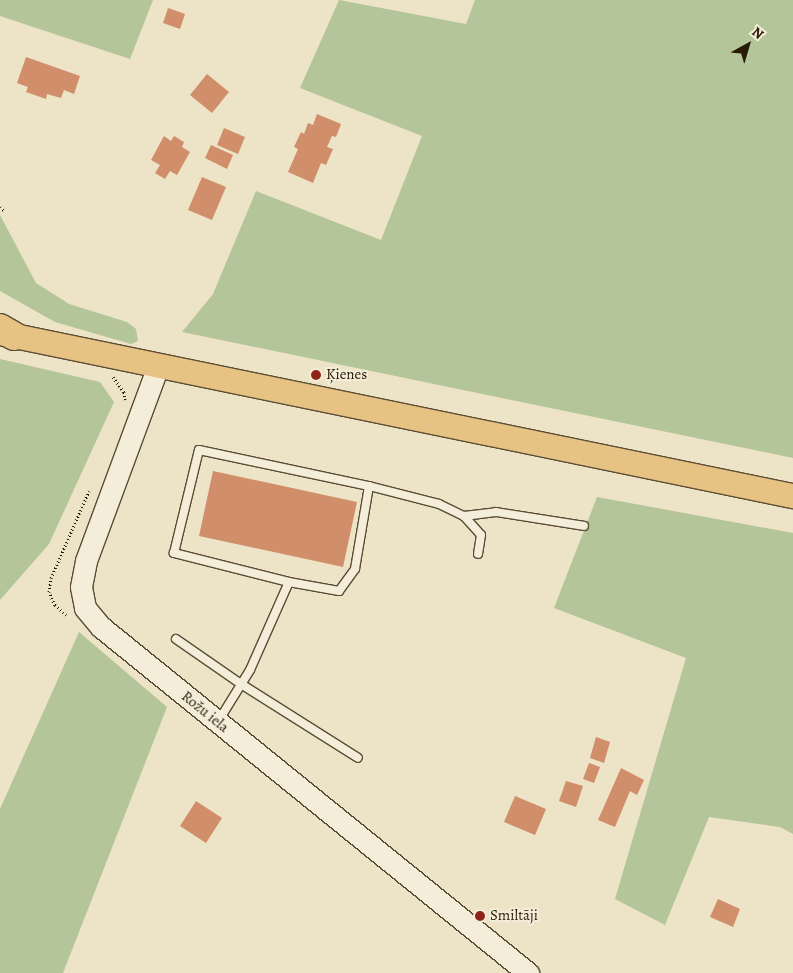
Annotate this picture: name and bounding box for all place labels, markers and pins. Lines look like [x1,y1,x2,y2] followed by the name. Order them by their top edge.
[326,366,367,384] place label: Ķienes
[310,369,322,381] marker: Ķienes
[490,907,538,925] place label: Smiltāji
[474,910,486,922] marker: Smiltāji

